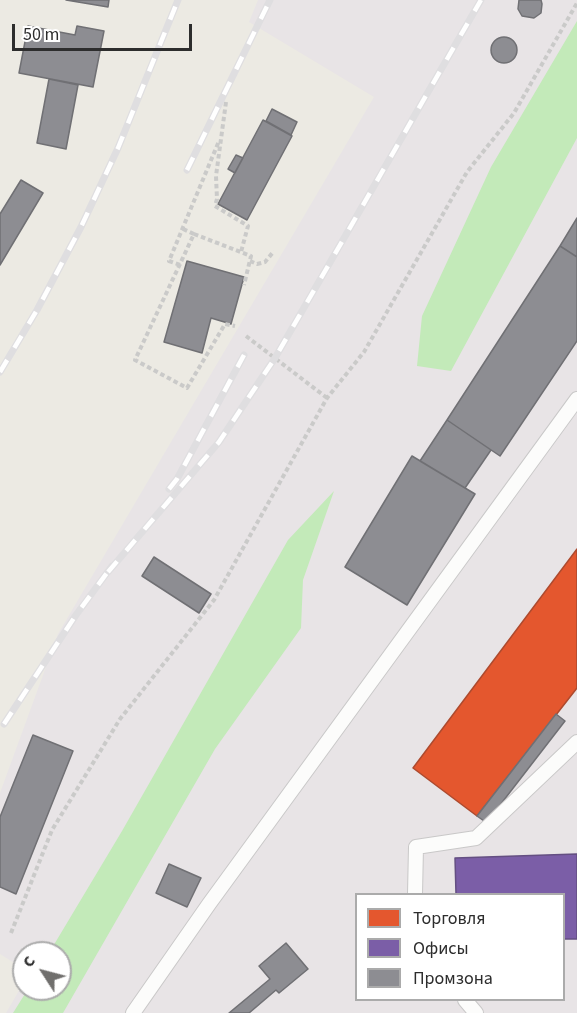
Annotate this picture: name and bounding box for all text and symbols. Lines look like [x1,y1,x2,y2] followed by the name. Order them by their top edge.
[15,12,195,50] scale bar
[23,22,59,47] text: 50 m
[355,893,565,1001] legend
[413,906,486,931] text: Торговля
[413,936,469,961] text: Офисы
[12,941,72,1001] north arrow
[17,951,41,972] text: С
[413,966,493,991] text: Промзона

